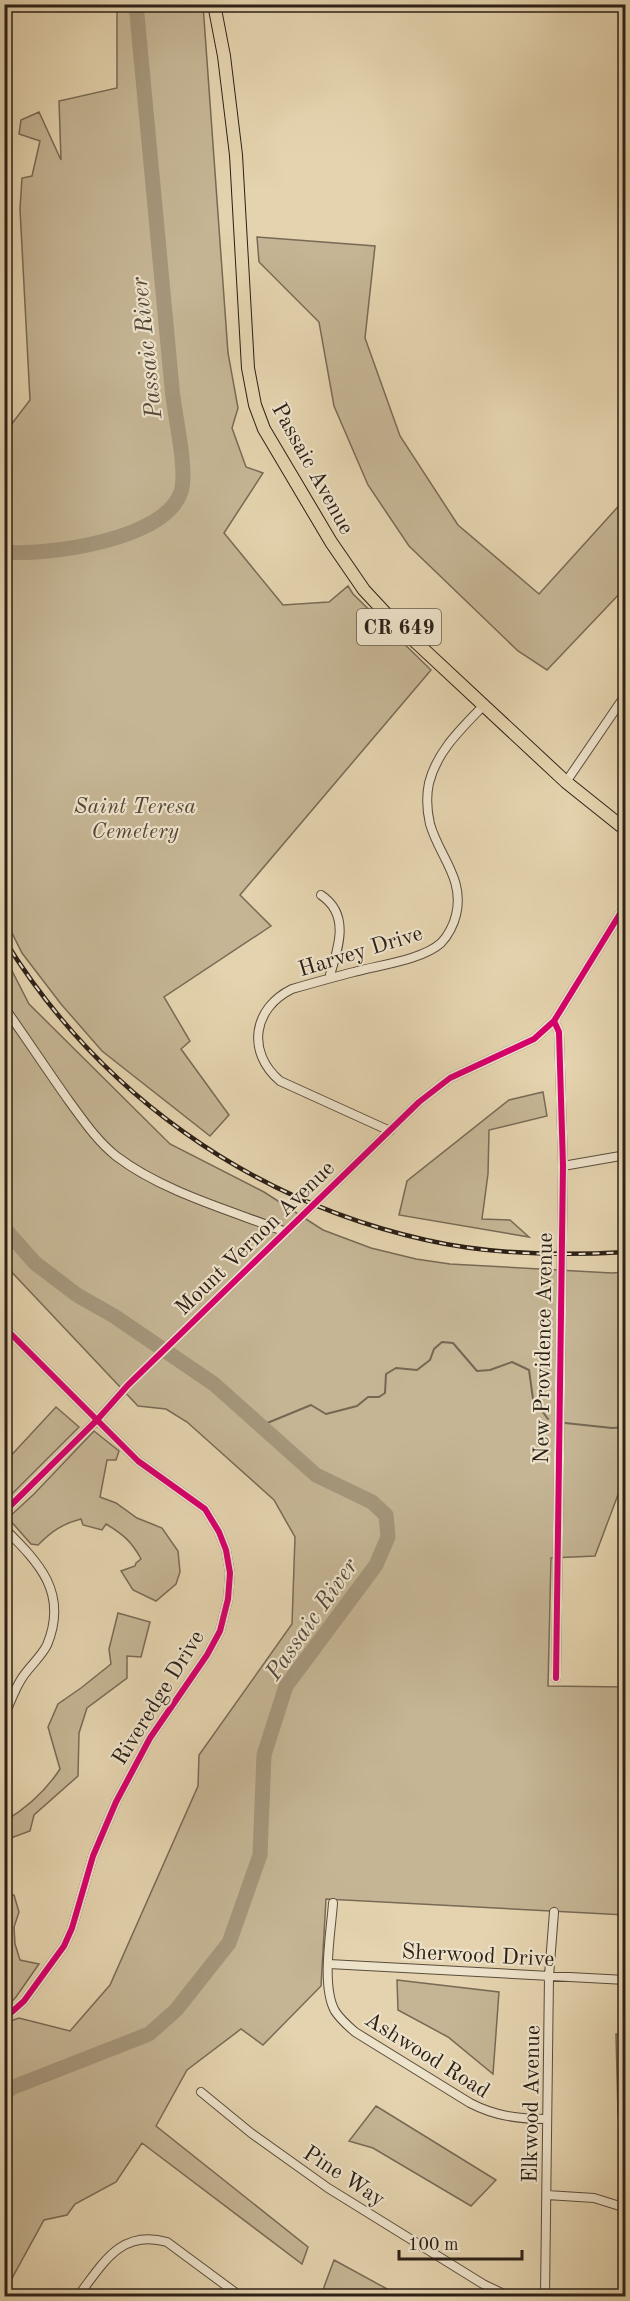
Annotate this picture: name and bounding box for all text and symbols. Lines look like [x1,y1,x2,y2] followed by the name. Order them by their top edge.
[129,275,167,421] water label: Passaic River
[267,400,357,538] street label: Passaic Avenue
[357,609,441,645] road number: CR 649
[74,796,196,843] park label: Saint Teresa Cemetery
[296,923,425,981] street label: Harvey Drive
[172,1157,339,1320] street label: Mount Vernon Avenue
[531,1232,557,1464] street label: New Providence Avenue
[261,1554,364,1686] water label: Passaic River
[109,1627,209,1769] street label: Riveredge Drive
[401,1941,555,1971] street label: Sherwood Drive
[361,2009,493,2103] street label: Ashwood Road
[520,2025,544,2183] street label: Elkwood Avenue
[299,2142,389,2211] street label: Pine Way
[399,2223,522,2261] scale bar
[408,2236,459,2254] text: 100 m

